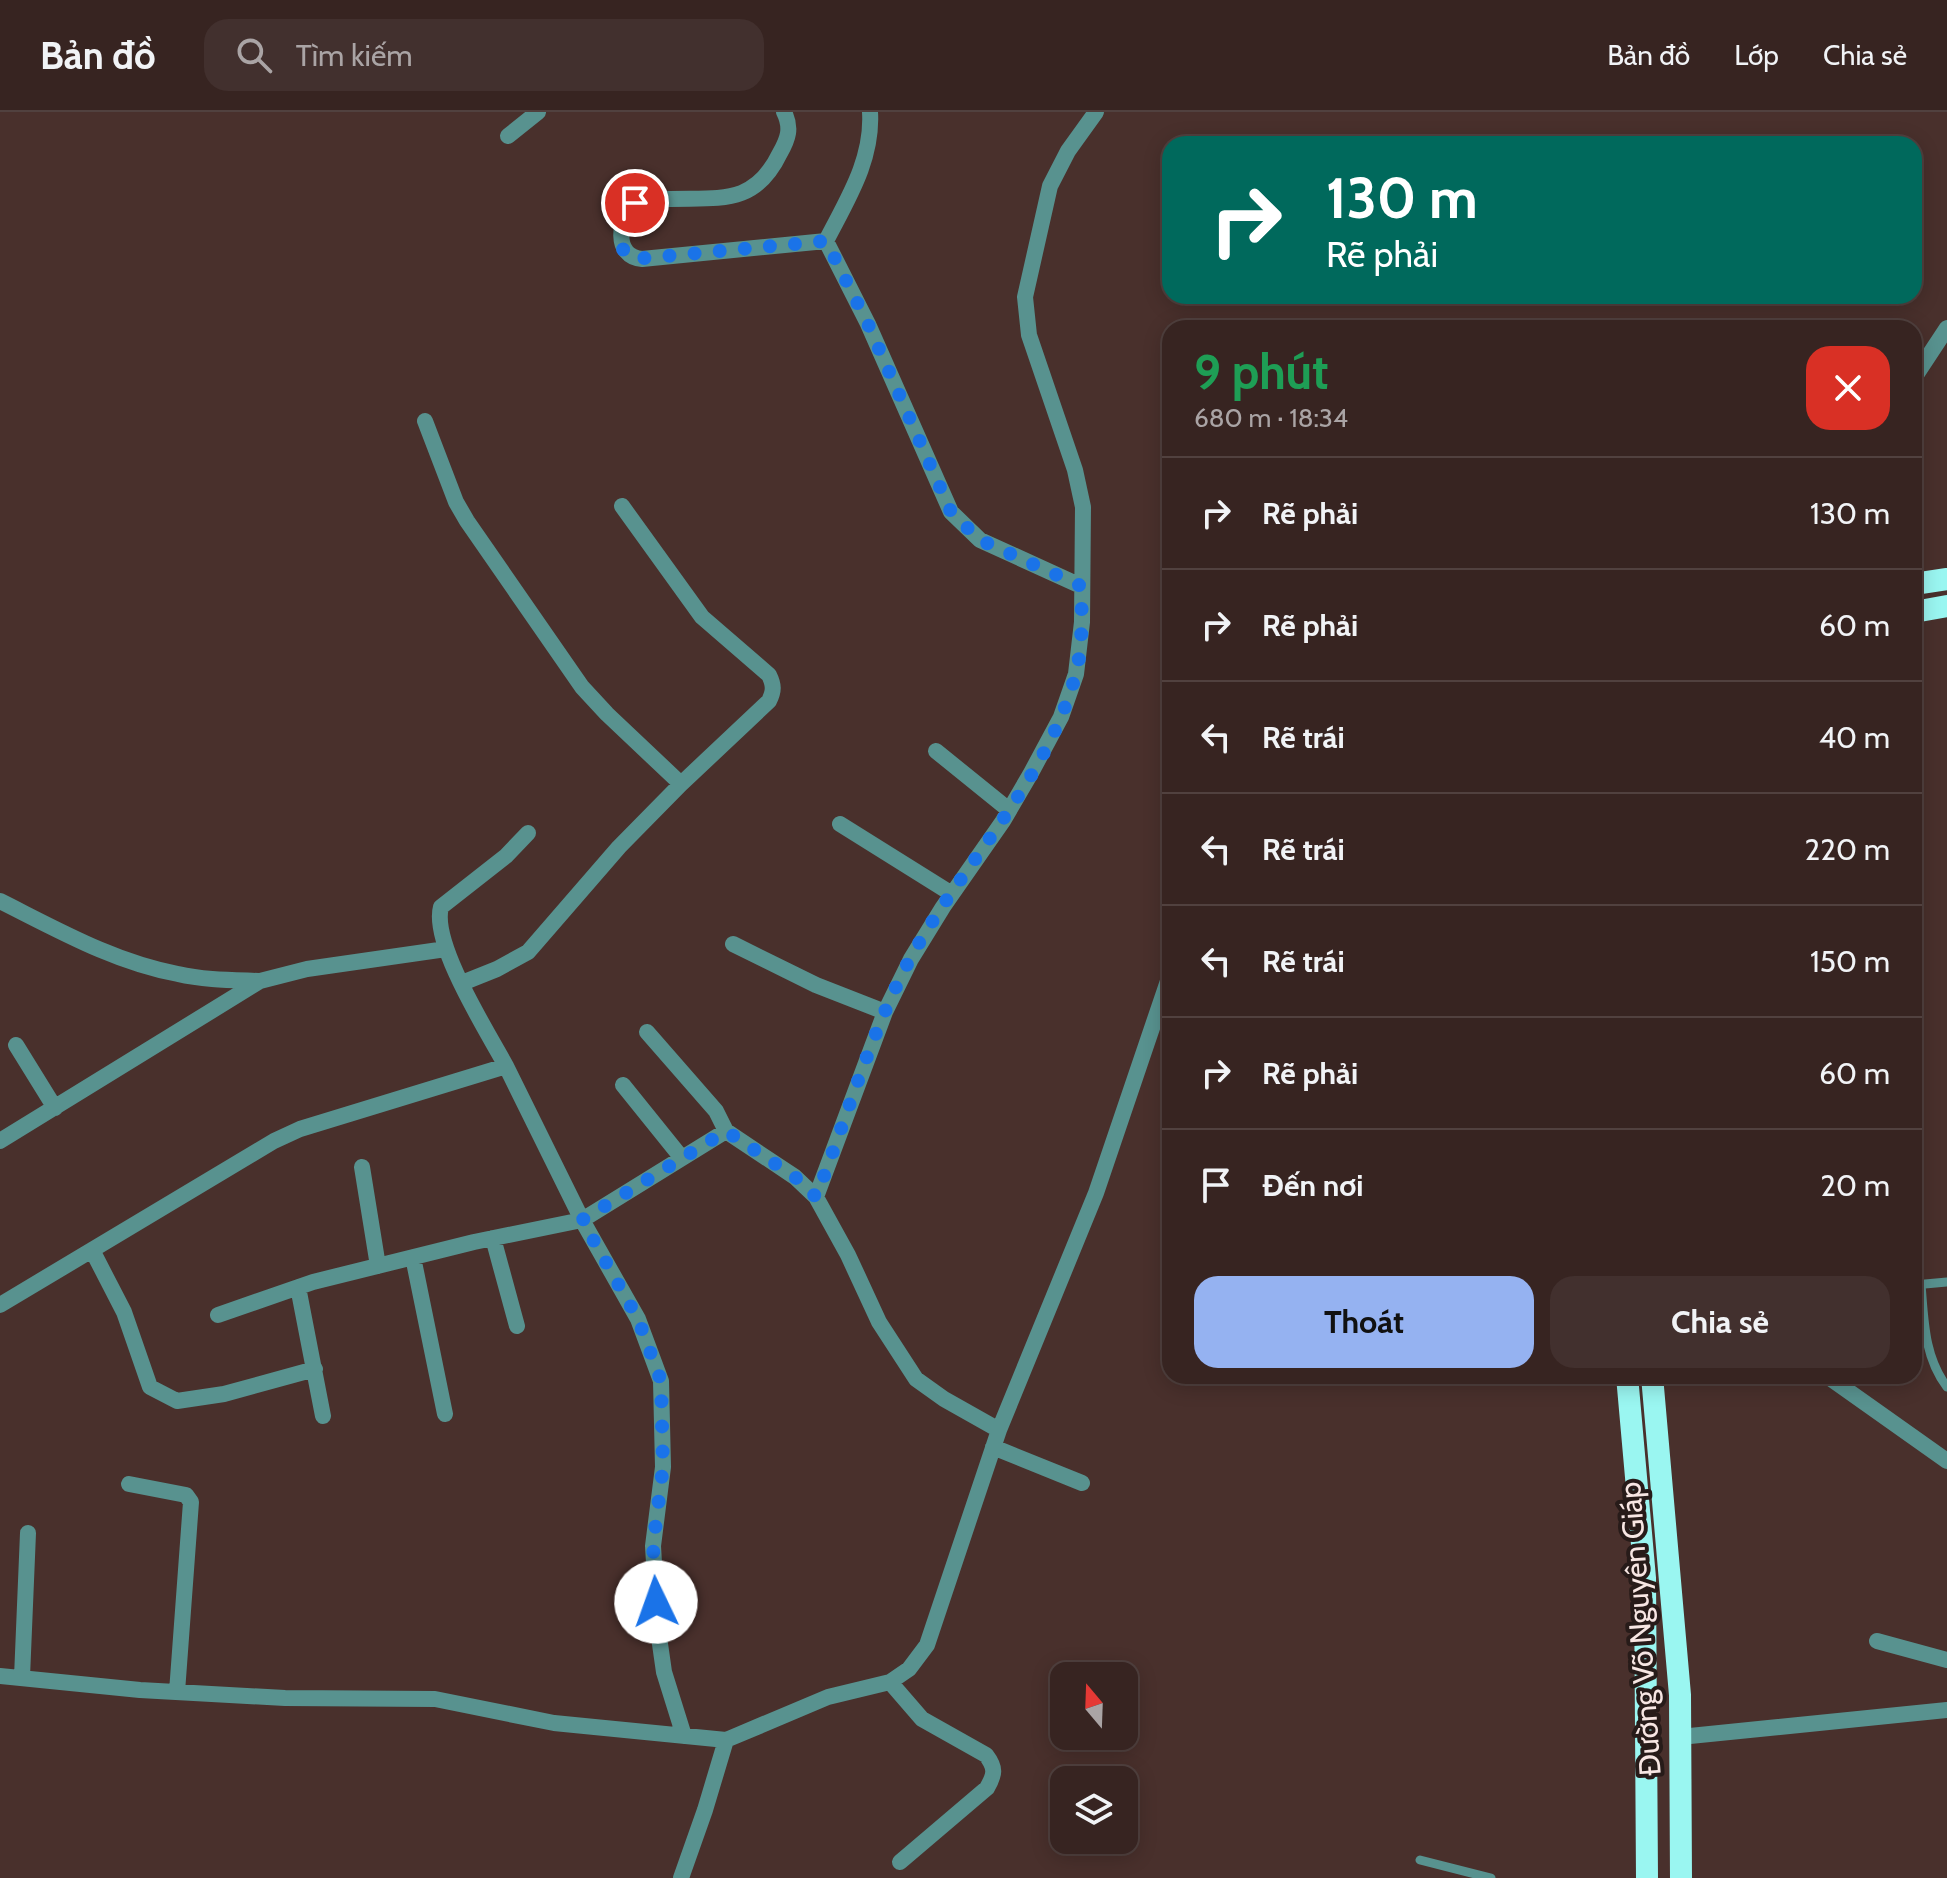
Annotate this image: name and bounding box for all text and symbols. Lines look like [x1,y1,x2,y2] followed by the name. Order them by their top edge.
[204,19,764,91] search box
[40,32,156,79] text: Bản đồ
[232,33,276,77] icon: search
[296,37,413,74] text: Tìm kiếm
[1607,38,1690,72] text: Bản đồ
[1734,38,1779,72] text: Lớp
[1823,38,1907,72] text: Chia sẻ
[1326,164,1478,232] text: 130 m
[1194,168,1298,272] icon: right
[601,169,669,237] pin
[613,181,657,225] icon: arrive
[1326,232,1438,276] text: Rẽ phải
[1194,343,1329,401] text: 9 phút
[1806,346,1890,430] button: close
[1194,402,1348,434] text: 680 m · 18:34
[1194,491,1238,535] icon: right
[1262,495,1358,532] text: Rẽ phải
[1810,495,1890,532] text: 130 m
[1194,603,1238,647] icon: right
[1262,607,1358,644] text: Rẽ phải
[1819,607,1890,644] text: 60 m
[1194,715,1238,759] icon: left
[1262,719,1345,756] text: Rẽ trái
[1819,719,1890,756] text: 40 m
[1194,827,1238,871] icon: left
[1262,831,1345,868] text: Rẽ trái
[1805,831,1890,868] text: 220 m
[1194,939,1238,983] icon: left
[1262,943,1345,980] text: Rẽ trái
[1810,943,1890,980] text: 150 m
[1194,1051,1238,1095] icon: right
[1262,1055,1358,1092] text: Rẽ phải
[1819,1055,1890,1092] text: 60 m
[1194,1163,1238,1207] icon: arrive
[1262,1167,1364,1204] text: Đến nơi
[1820,1167,1890,1204] text: 20 m
[1194,1276,1534,1368] button: Thoát
[1550,1276,1890,1368] button: Chia sẻ
[1611,1481,1669,1777] street label: Đường Võ Nguyên Giáp
[614,1560,698,1644] position arrow
[1050,1662,1138,1750] north arrow
[1050,1662,1138,1854] map controls
[1050,1766,1138,1854] button: layers

